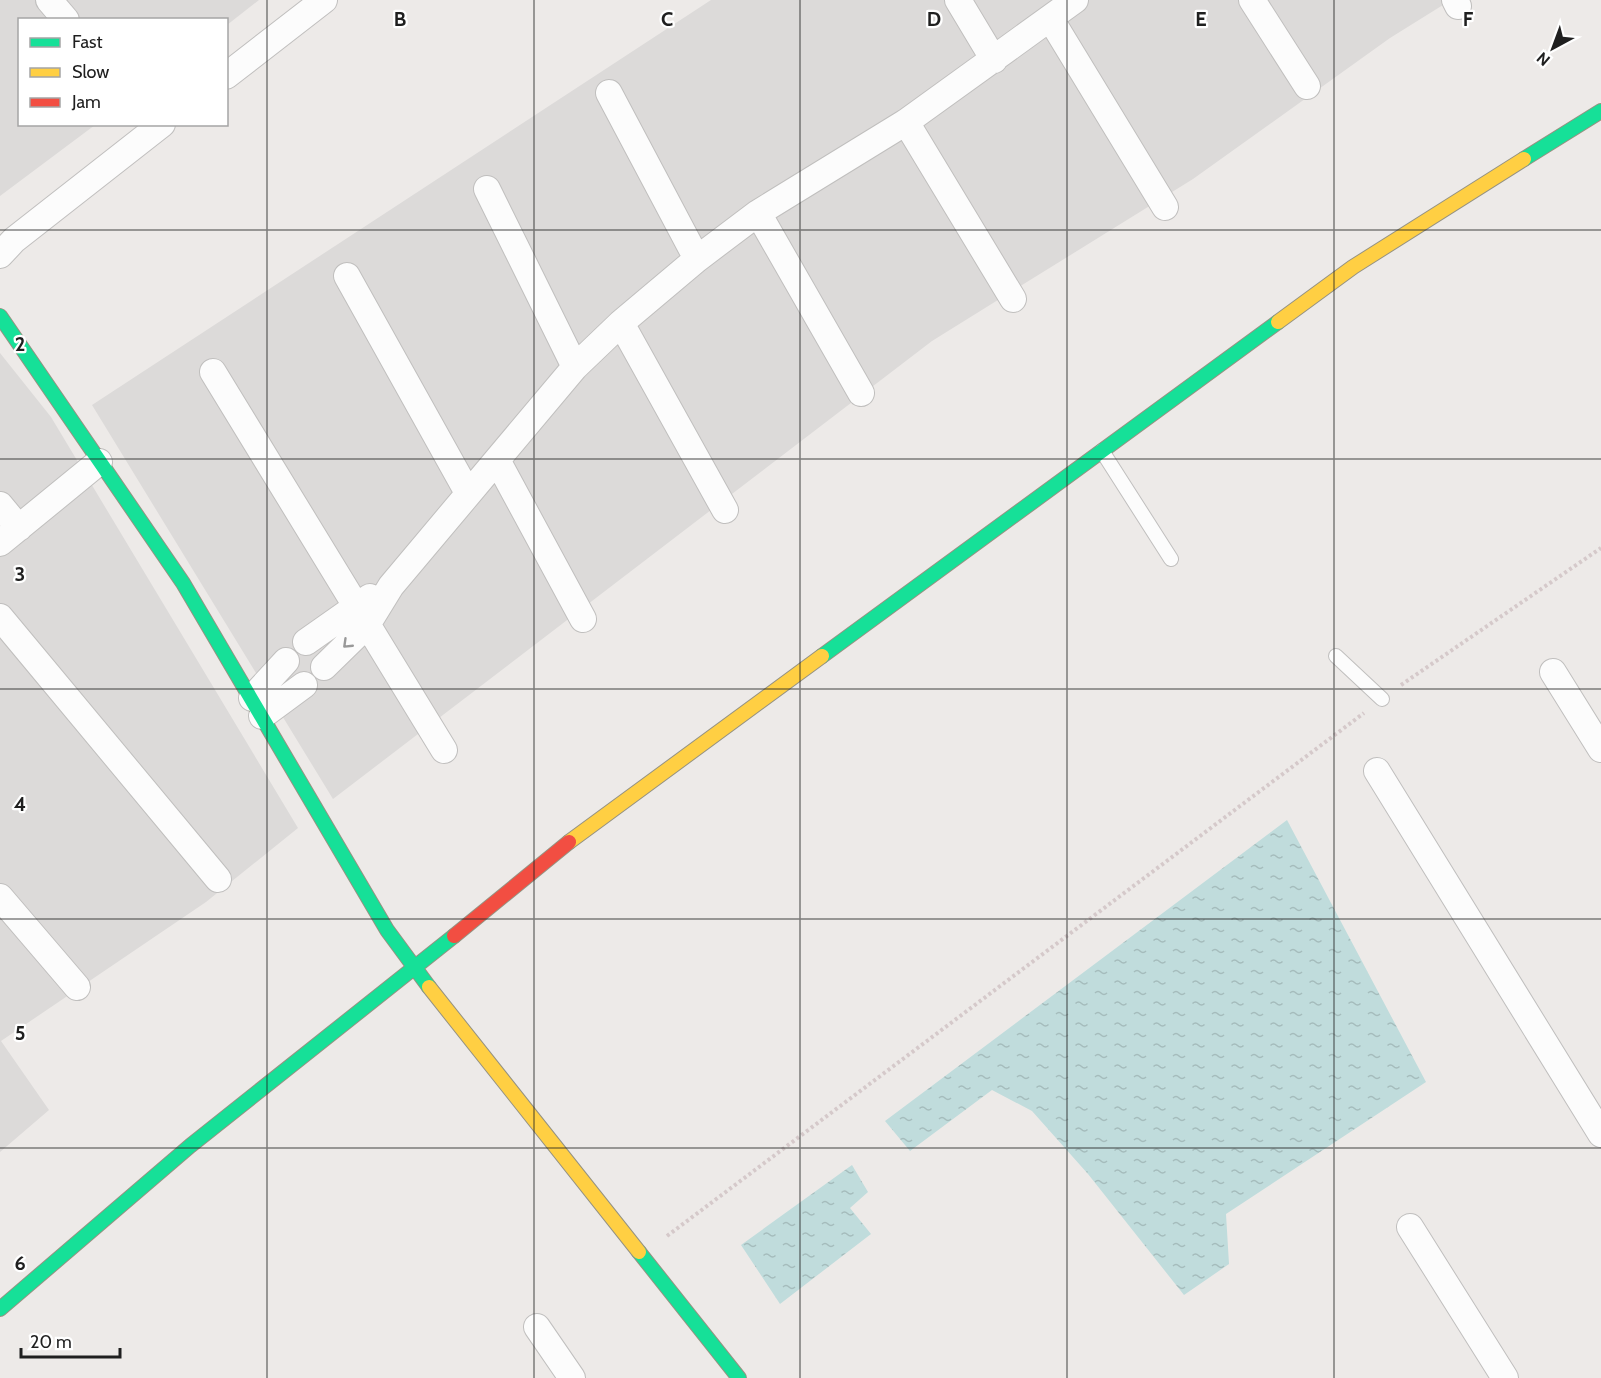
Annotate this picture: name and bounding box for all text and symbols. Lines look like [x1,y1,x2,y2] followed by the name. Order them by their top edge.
[394,7,406,31] text: B
[661,7,673,31] text: C
[927,7,941,31] text: D
[1195,7,1207,31] text: E
[1463,7,1474,31] text: F
[18,18,228,126] legend
[1523,18,1583,78] north arrow
[72,31,103,53] text: Fast
[1533,48,1554,70] text: N
[72,61,109,83] text: Slow
[71,91,101,113] text: Jam
[15,332,25,356] text: 2
[15,562,25,586] text: 3
[343,637,354,648] one-way arrow
[14,792,26,816] text: 4
[15,1021,25,1045] text: 5
[14,1251,26,1275] text: 6
[21,1321,120,1359] scale bar
[30,1331,72,1353] text: 20 m

